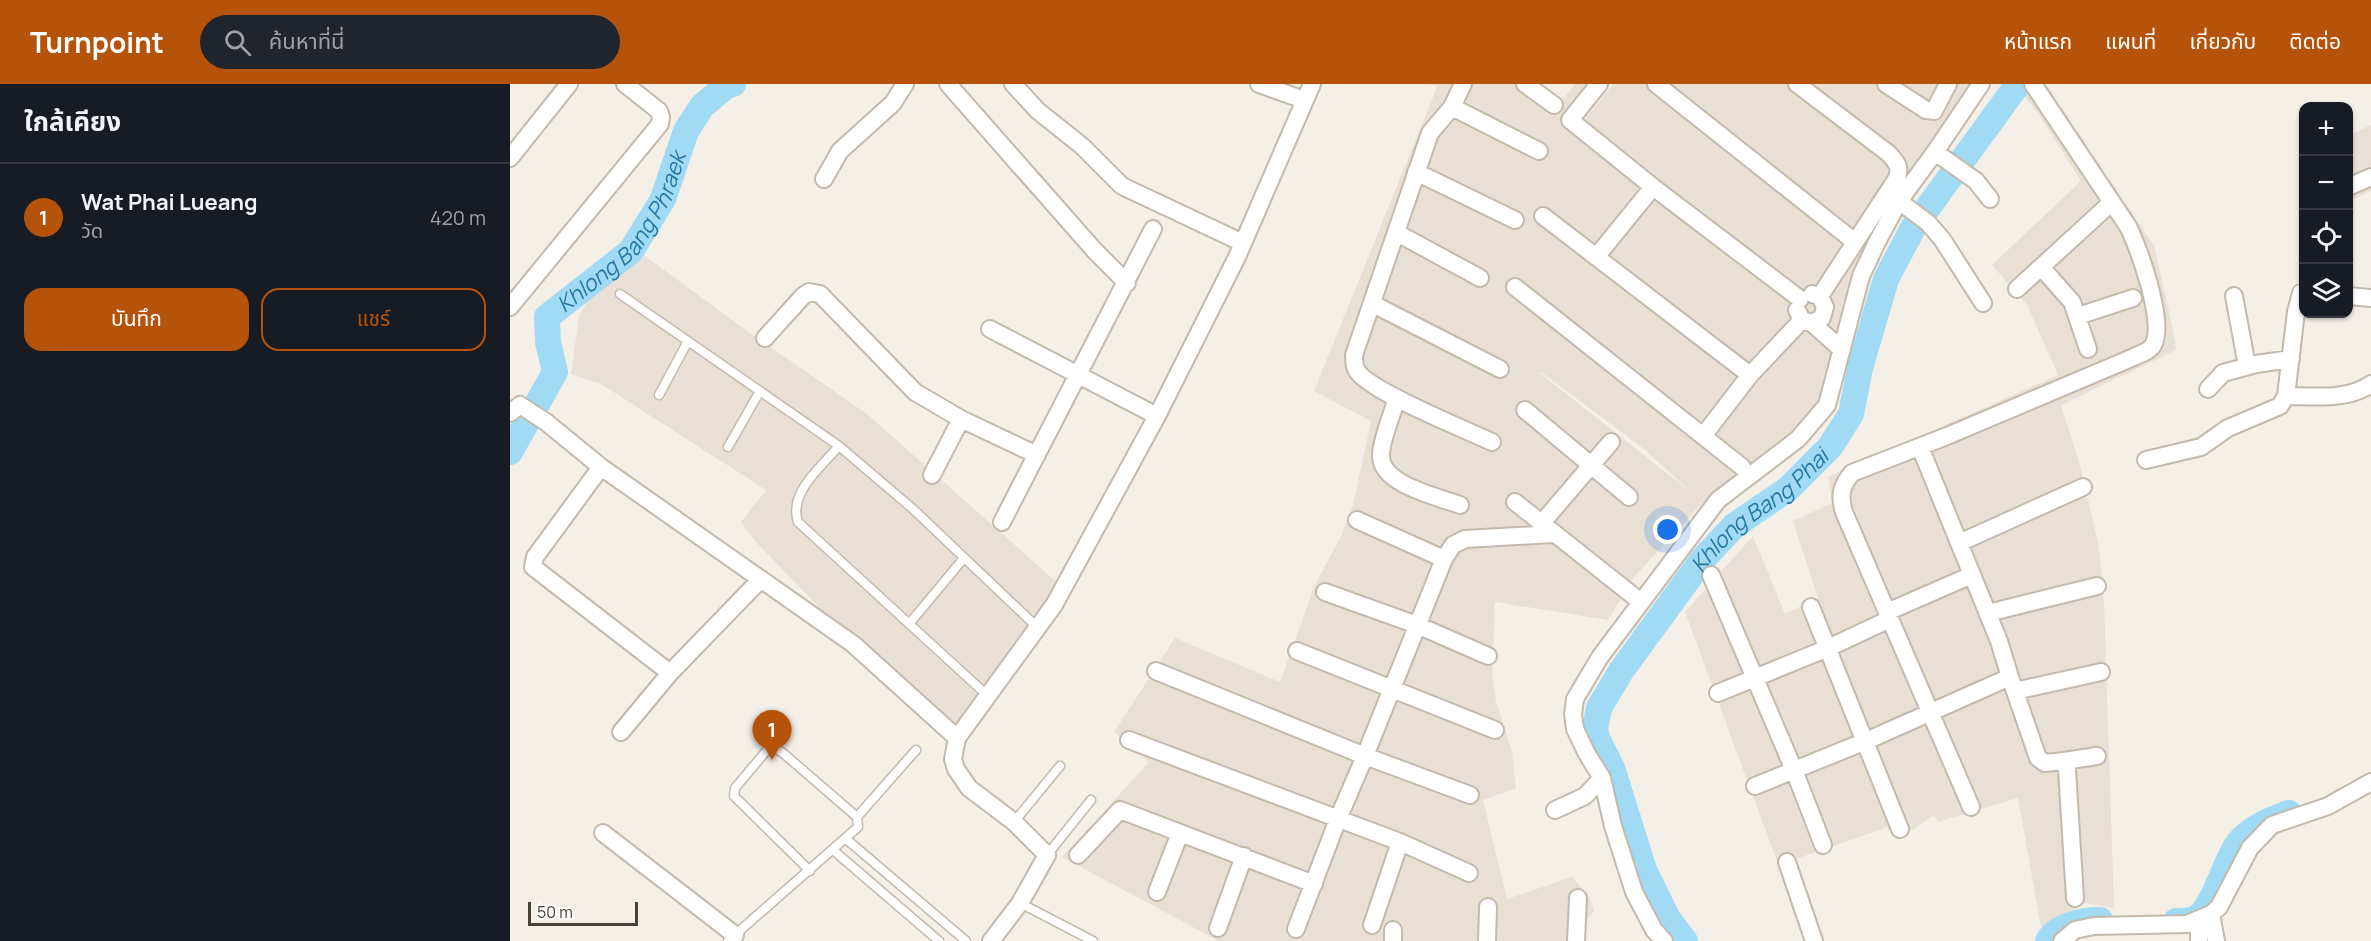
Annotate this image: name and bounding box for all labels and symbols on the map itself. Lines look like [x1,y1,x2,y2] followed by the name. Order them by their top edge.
[550,145,694,319] water label: Khlong Bang Phraek
[1683,440,1837,578] water label: Khlong Bang Phai
[1653,515,1682,544] your location
[752,710,792,760] pin: 1
[528,899,638,926] scale bar

